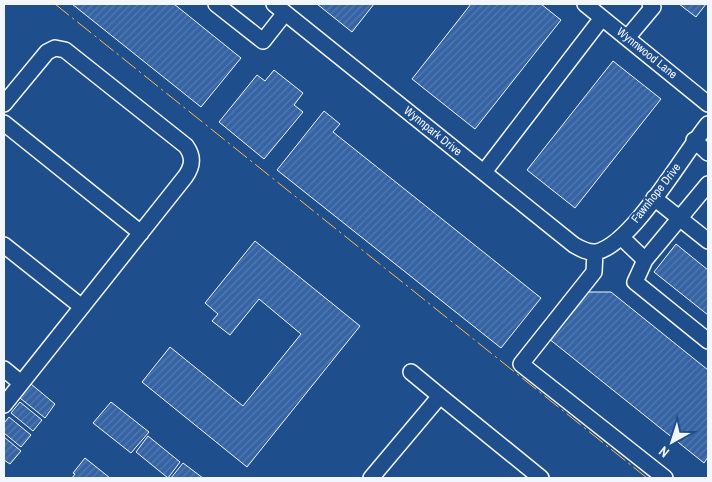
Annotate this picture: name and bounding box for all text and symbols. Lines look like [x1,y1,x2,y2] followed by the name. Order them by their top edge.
[614,24,680,82] street label: Wynnwood Lane
[401,103,465,159] street label: Wynnpark Drive
[628,160,684,226] street label: Fawnhope Drive
[647,417,697,467] north arrow
[655,442,673,462] text: N

